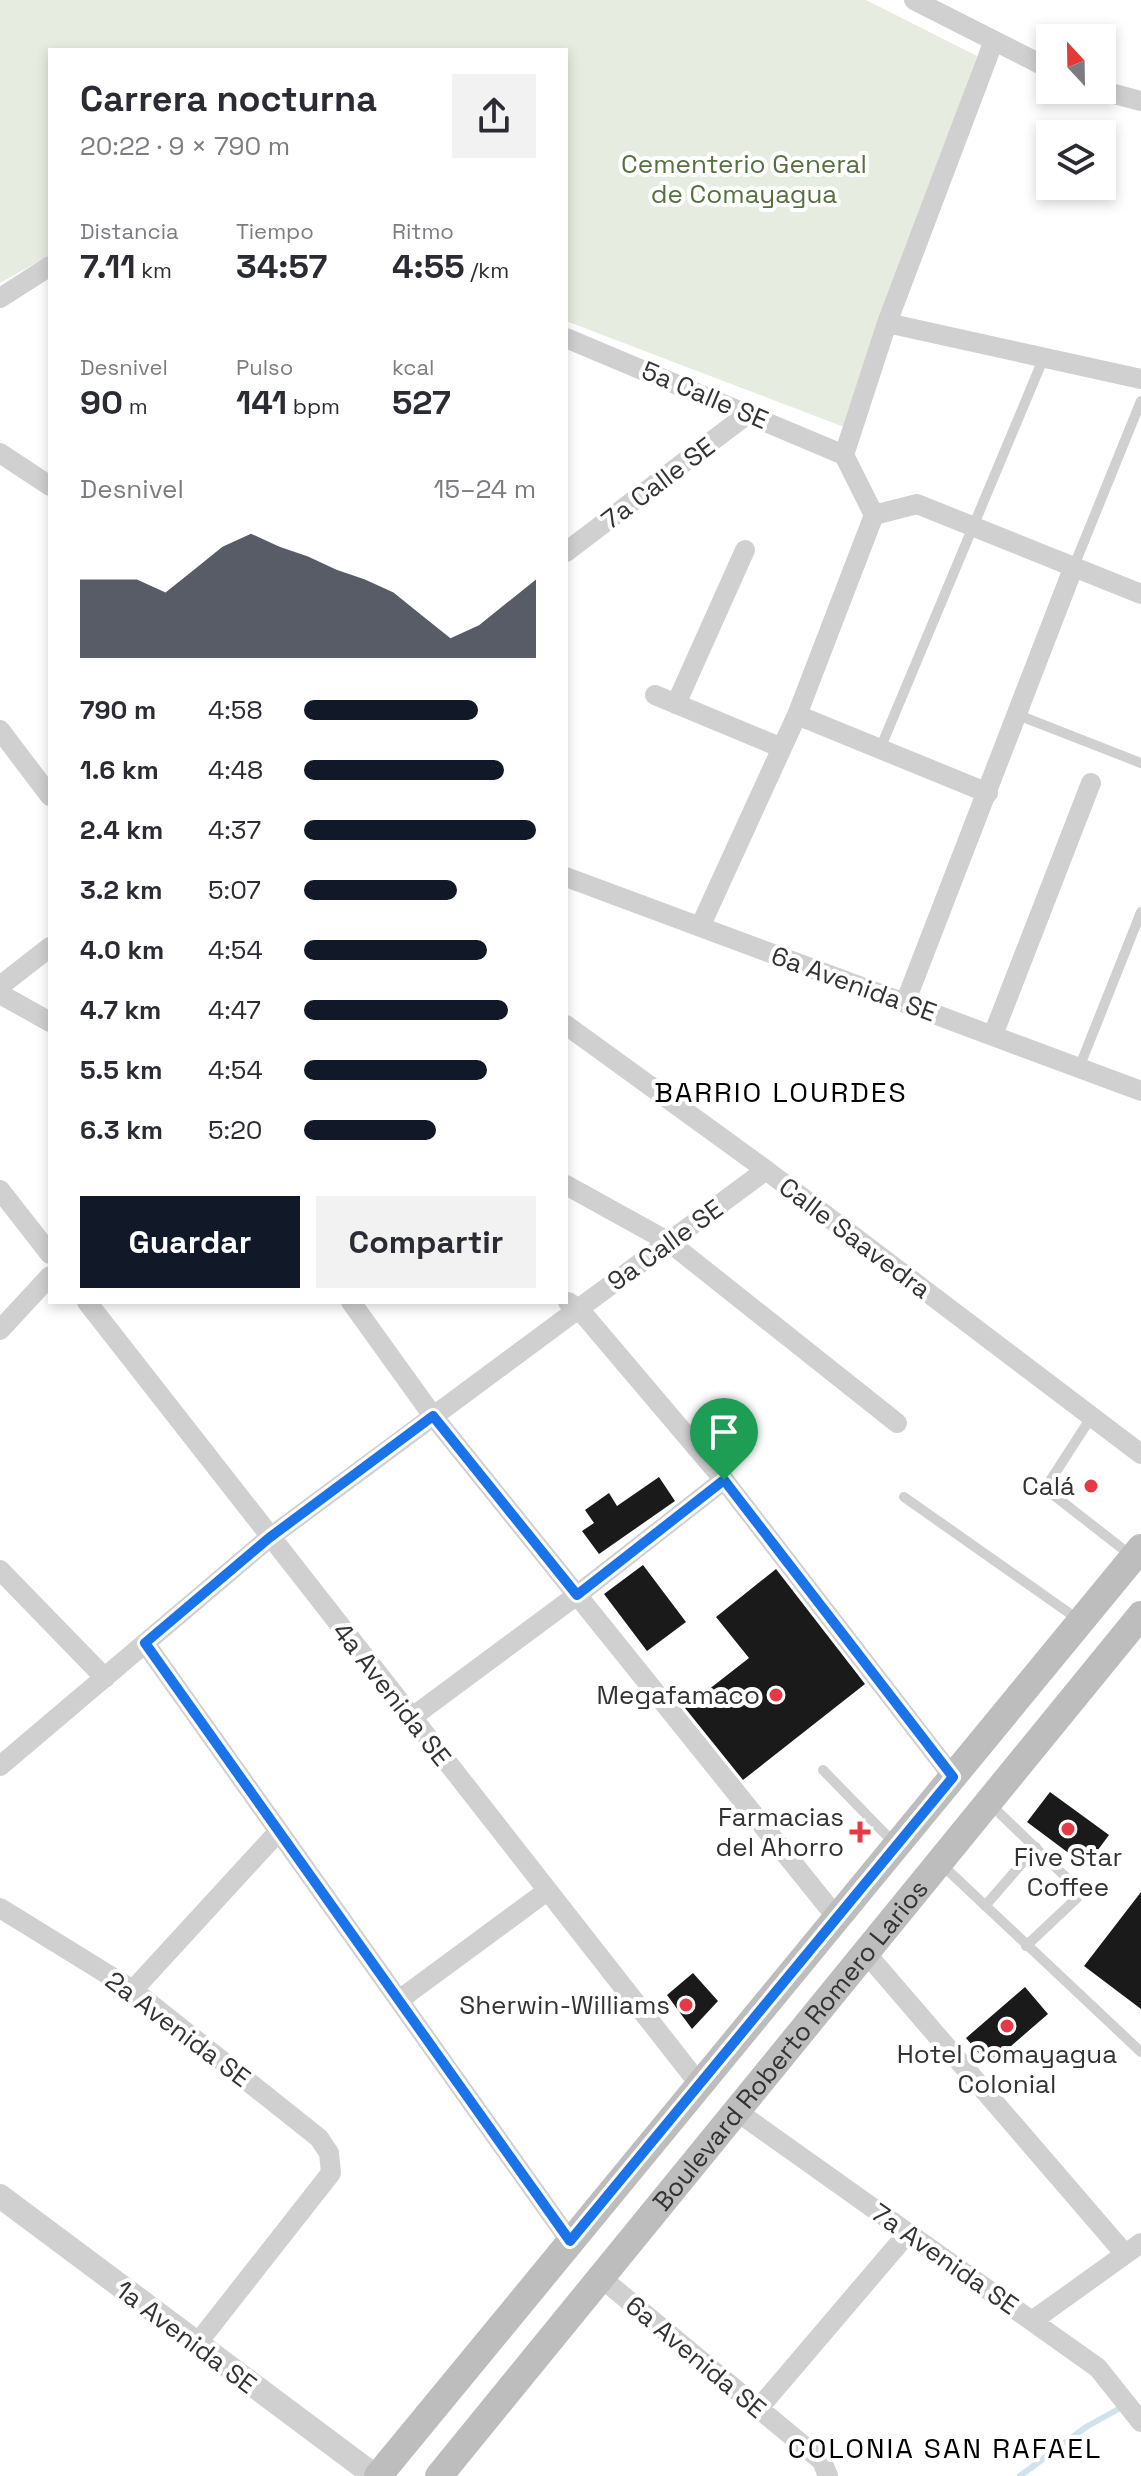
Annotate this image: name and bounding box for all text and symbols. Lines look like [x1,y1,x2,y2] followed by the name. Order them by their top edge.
[1036,24,1116,104] north arrow
[1036,24,1116,200] map controls
[452,74,536,158] button: share
[80,76,377,122] text: Carrera nocturna
[1036,120,1116,200] button: layers
[80,129,290,163] text: 20:22 · 9 × 790 m
[621,147,867,211] park label: Cementerio General de Comayagua
[80,217,179,245] text: Distancia
[236,217,314,245] text: Tiempo
[392,217,454,245] text: Ritmo
[80,245,136,288] text: 7.11
[236,245,327,288] text: 34:57
[392,245,465,288] text: 4:55
[136,256,172,284] text: km
[465,256,509,284] text: /km
[80,353,168,381] text: Desnivel
[236,353,293,381] text: Pulso
[392,353,434,381] text: kcal
[637,353,773,437] street label: 5a Calle SE
[80,381,123,424] text: 90
[236,381,287,424] text: 141
[392,381,451,424] text: 527
[123,392,148,420] text: m
[287,392,340,420] text: bpm
[595,429,721,537] street label: 7a Calle SE
[80,472,184,506] text: Desnivel
[434,472,536,506] text: 15–24 m
[80,693,156,727] text: 790 m
[208,693,263,727] text: 4:58
[80,753,159,787] text: 1.6 km
[208,753,263,787] text: 4:48
[80,813,163,847] text: 2.4 km
[208,813,261,847] text: 4:37
[80,873,162,907] text: 3.2 km
[208,873,261,907] text: 5:07
[80,933,164,967] text: 4.0 km
[208,933,263,967] text: 4:54
[767,938,941,1030] street label: 6a Avenida SE
[80,993,161,1027] text: 4.7 km
[208,993,261,1027] text: 4:47
[80,1053,162,1087] text: 5.5 km
[208,1053,263,1087] text: 4:54
[654,1074,908,1110] district label: BARRIO LOURDES
[80,1113,163,1147] text: 6.3 km
[208,1113,263,1147] text: 5:20
[772,1170,938,1306] street label: Calle Saavedra
[601,1192,729,1298] street label: 9a Calle SE
[80,1196,300,1288] button: Guardar
[316,1196,536,1288] button: Compartir
[690,1398,758,1480] pin
[702,1410,746,1454] icon: arrive
[1022,1469,1075,1503] place label: Calá
[1082,1477,1100,1495] marker: Calá
[325,1615,459,1773] street label: 4a Avenida SE
[597,1678,760,1712] place label: Megafamaco
[767,1686,785,1704] marker: Megafamaco
[716,1800,844,1864] place label: Farmacias del Ahorro
[1059,1820,1077,1838] marker: Five Star Coffee
[851,1823,869,1841] marker: Farmacias del Ahorro
[1014,1840,1122,1904] place label: Five Star Coffee
[645,1872,936,2218] street label: Boulevard Roberto Romero Larios
[99,1963,257,2095] street label: 2a Avenida SE
[459,1988,670,2022] place label: Sherwin-Williams
[677,1996,695,2014] marker: Sherwin-Williams
[998,2017,1016,2035] marker: Hotel Comayagua Colonial
[897,2037,1117,2101] place label: Hotel Comayagua Colonial
[865,2196,1025,2322] street label: 7a Avenida SE
[109,2273,263,2401] street label: 1a Avenida SE
[619,2288,773,2426] street label: 6a Avenida SE
[788,2430,1102,2466] district label: COLONIA SAN RAFAEL

